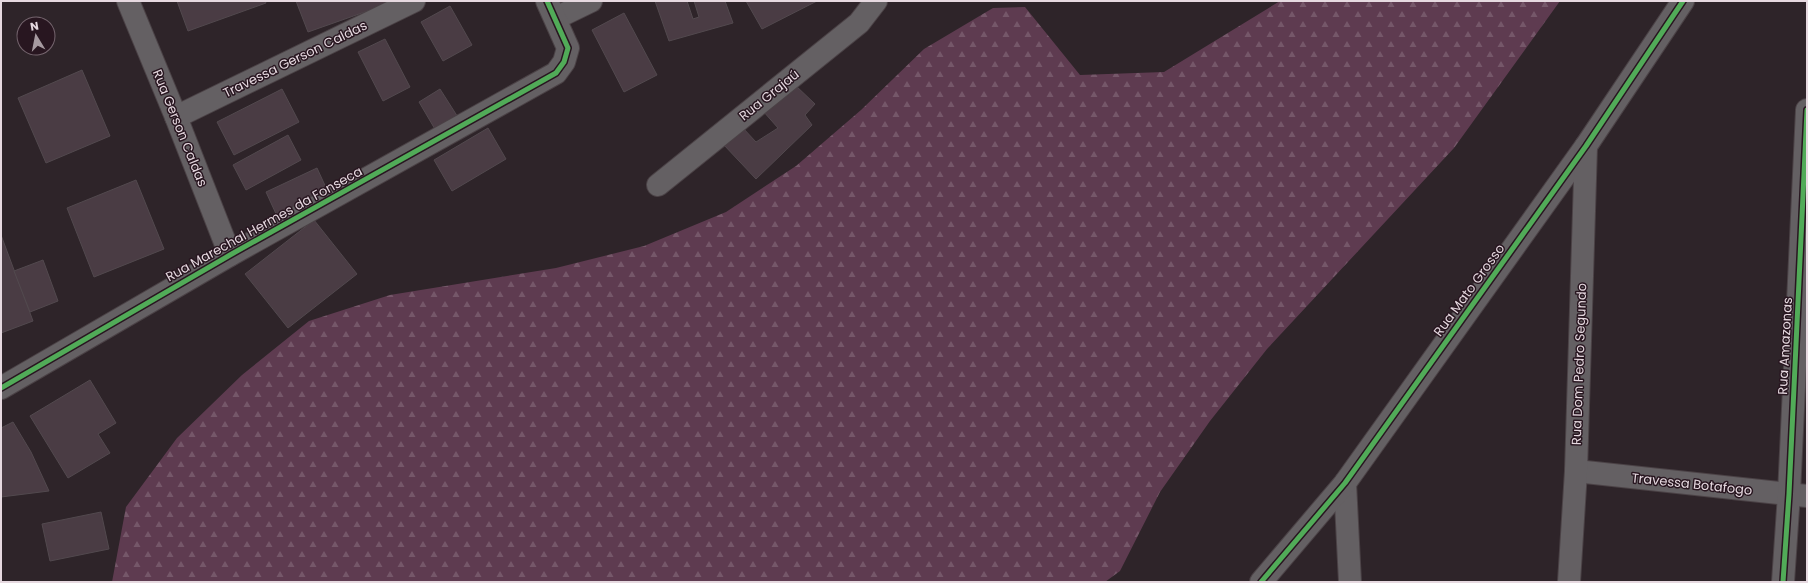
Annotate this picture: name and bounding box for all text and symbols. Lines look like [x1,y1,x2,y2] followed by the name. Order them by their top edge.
[16,16,56,56] north arrow
[220,16,370,102] street label: Travessa Gerson Caldas
[29,18,40,35] text: N
[735,65,803,125] street label: Rua Grajaú
[148,67,212,190] street label: Rua Gerson Caldas
[162,162,366,286] street label: Rua Marechal Hermes da Fonseca
[1429,240,1509,340] street label: Rua Mato Grosso
[1567,283,1591,445] street label: Rua Dom Pedro Segundo
[1773,297,1797,395] street label: Rua Amazonas
[1631,468,1753,500] street label: Travessa Botafogo

